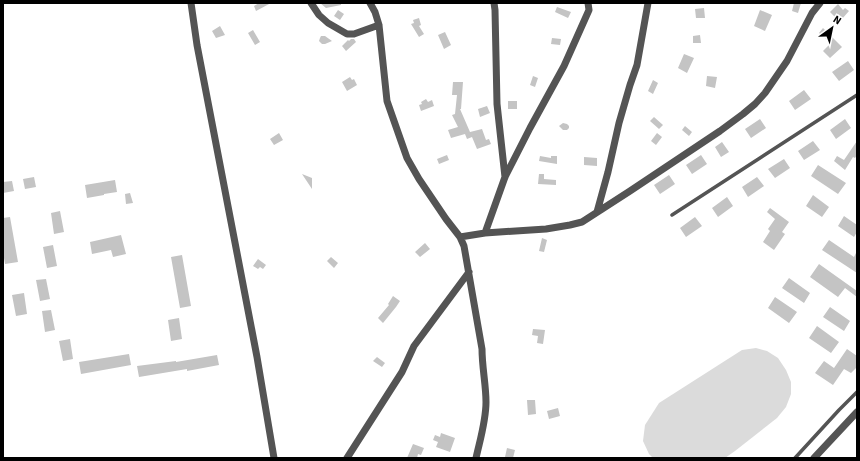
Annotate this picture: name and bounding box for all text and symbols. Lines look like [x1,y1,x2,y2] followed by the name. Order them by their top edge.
[812,8,852,48] north arrow
[830,12,844,28] text: N

